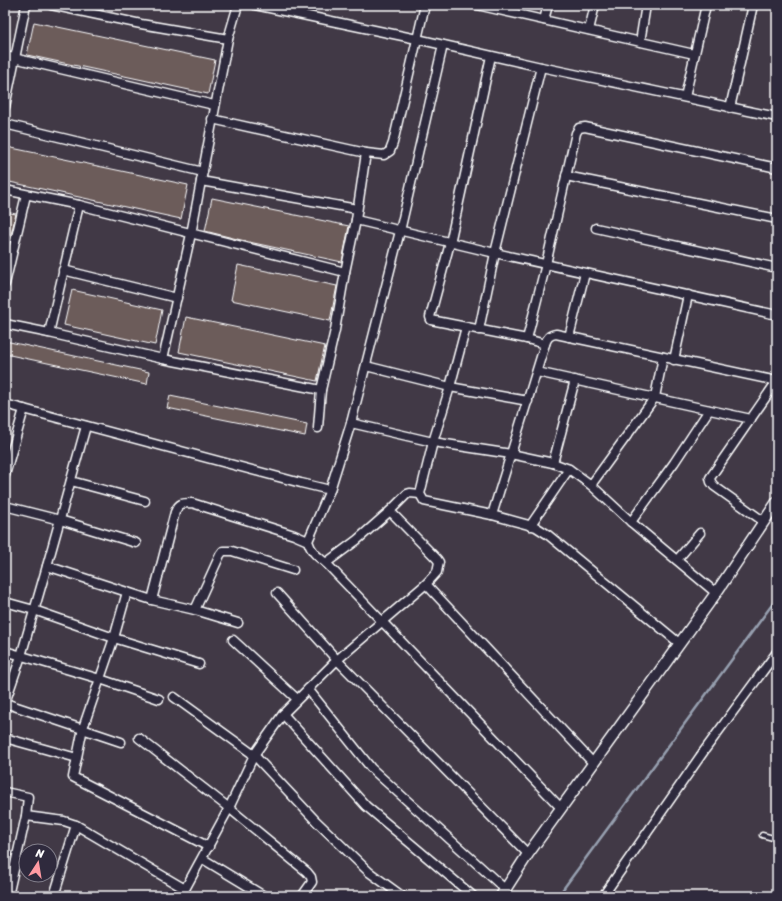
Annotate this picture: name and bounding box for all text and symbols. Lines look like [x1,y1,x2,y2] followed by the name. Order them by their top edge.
[18,843,58,883] north arrow
[33,843,46,864] text: N

